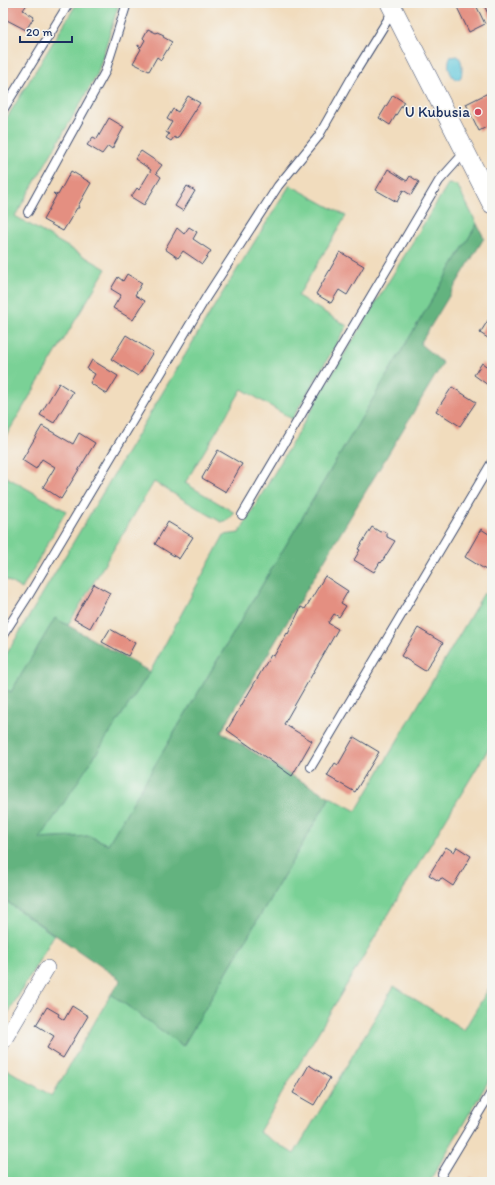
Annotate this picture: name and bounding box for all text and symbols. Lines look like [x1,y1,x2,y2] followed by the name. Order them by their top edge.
[20,18,72,44] scale bar
[26,25,53,39] text: 20 m
[405,103,470,121] place label: U Kubusia
[473,107,483,117] marker: U Kubusia

